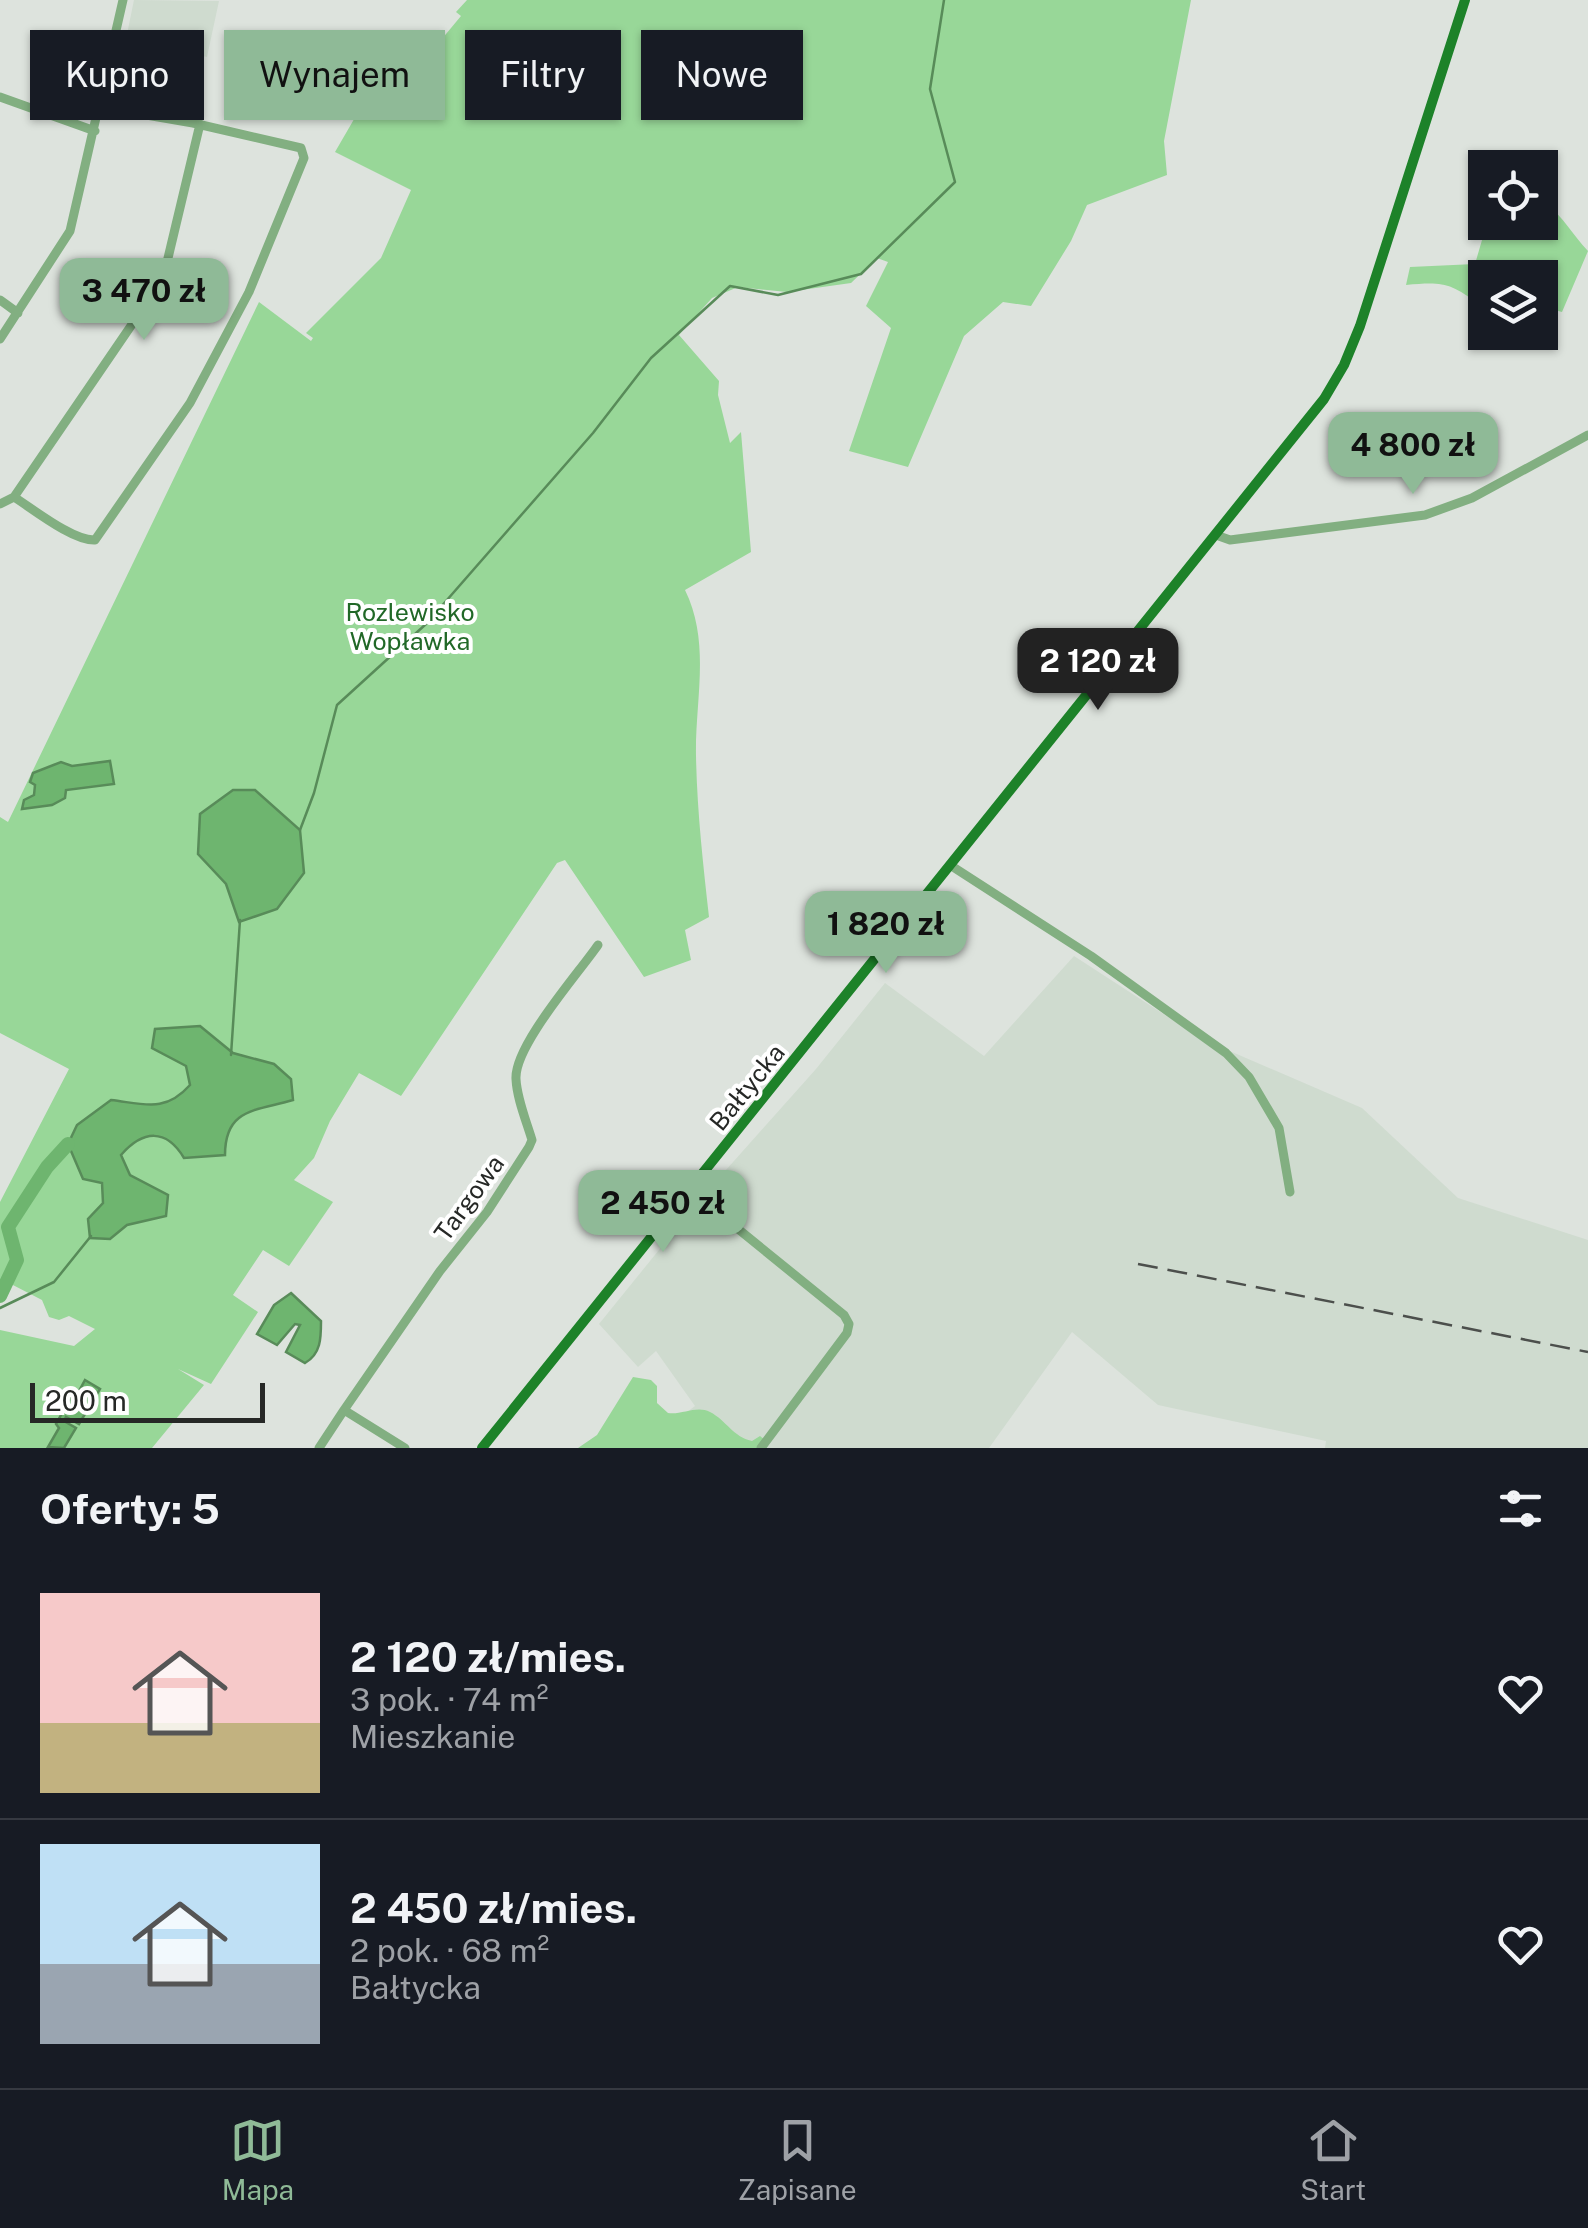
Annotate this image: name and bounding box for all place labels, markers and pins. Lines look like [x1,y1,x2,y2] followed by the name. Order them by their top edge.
[41,258,247,343] pin: 3 470 zł
[1310,412,1516,497] pin: 4 800 zł
[995,628,1201,713] pin: 2 120 zł
[783,891,989,976] pin: 1 820 zł
[560,1170,766,1255] pin: 2 450 zł

